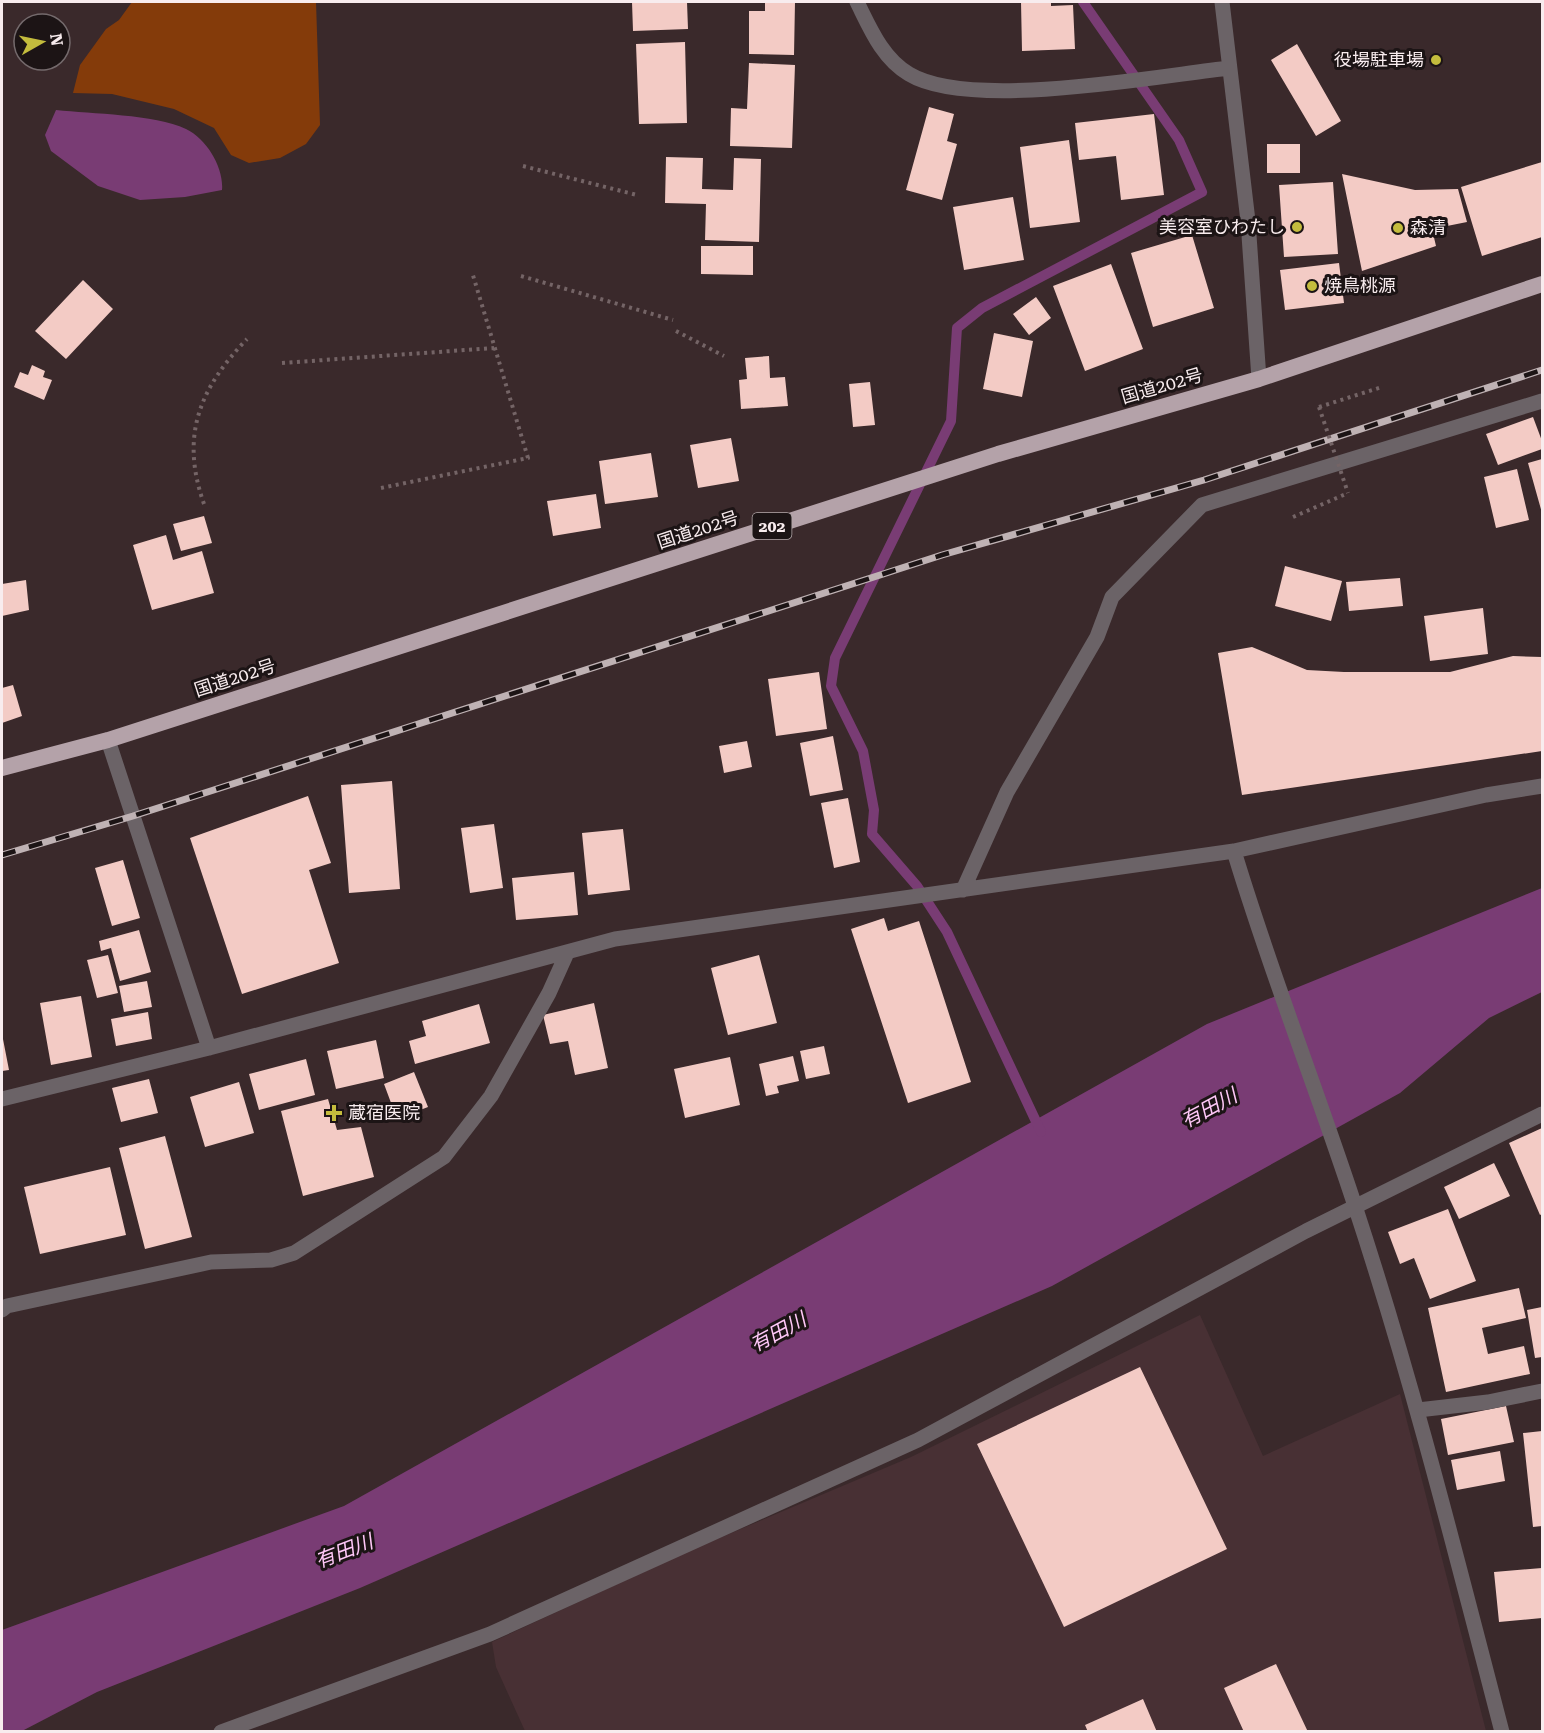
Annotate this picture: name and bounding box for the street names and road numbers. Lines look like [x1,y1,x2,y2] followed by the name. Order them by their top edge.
[1118,364,1205,407] street label: 国道202号
[655,507,741,553] street label: 国道202号
[752,513,792,539] road number: 202
[192,655,278,701] street label: 国道202号

